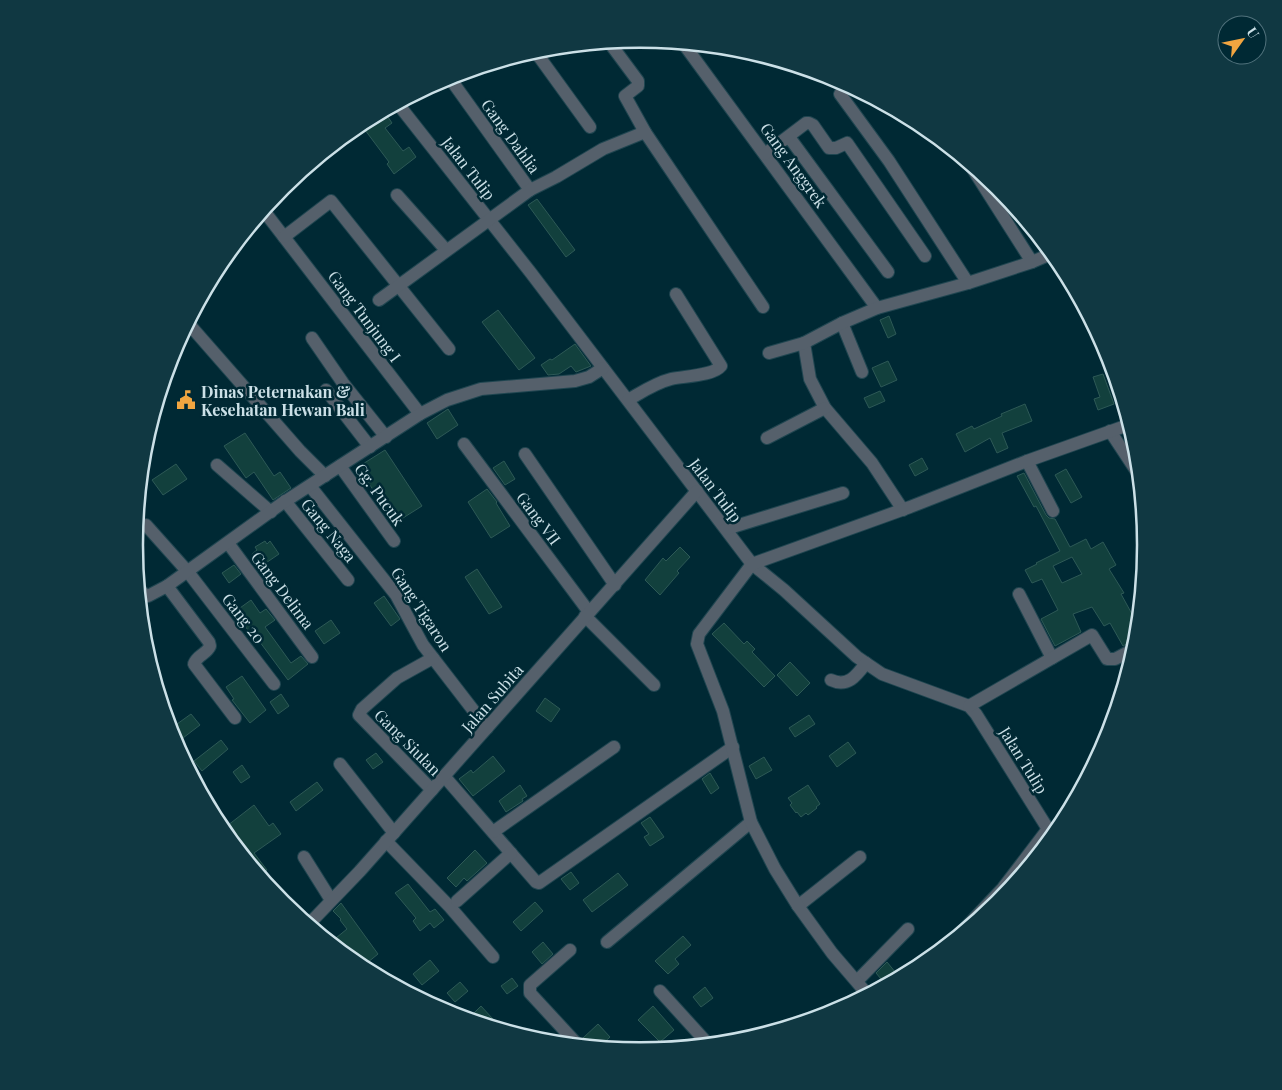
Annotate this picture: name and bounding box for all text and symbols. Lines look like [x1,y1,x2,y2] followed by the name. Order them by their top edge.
[1217,15,1267,65] north arrow
[1243,23,1264,42] text: U
[477,95,545,177] street label: Gang Dahlia
[756,118,832,212] street label: Gang Anggrek
[437,131,500,204] street label: Jalan Tulip
[324,266,406,366] street label: Gang Tunjung I
[201,381,365,420] place label: Dinas Peternakan & Kesehatan Hewan Bali
[175,389,197,411] public building icon: Dinas Peternakan & Kesehatan Hewan Bali
[684,453,747,526] street label: Jalan Tulip
[350,459,410,530] street label: Gg. Pucuk
[512,487,566,549] street label: Gang VII
[297,494,361,566] street label: Gang Naga
[247,547,319,633] street label: Gang Delima
[387,563,457,656] street label: Gang Tigaron
[218,589,270,647] street label: Gang 20
[456,659,528,737] street label: Jalan Subita
[370,704,446,780] street label: Gang Siulan
[995,722,1053,797] street label: Jalan Tulip

